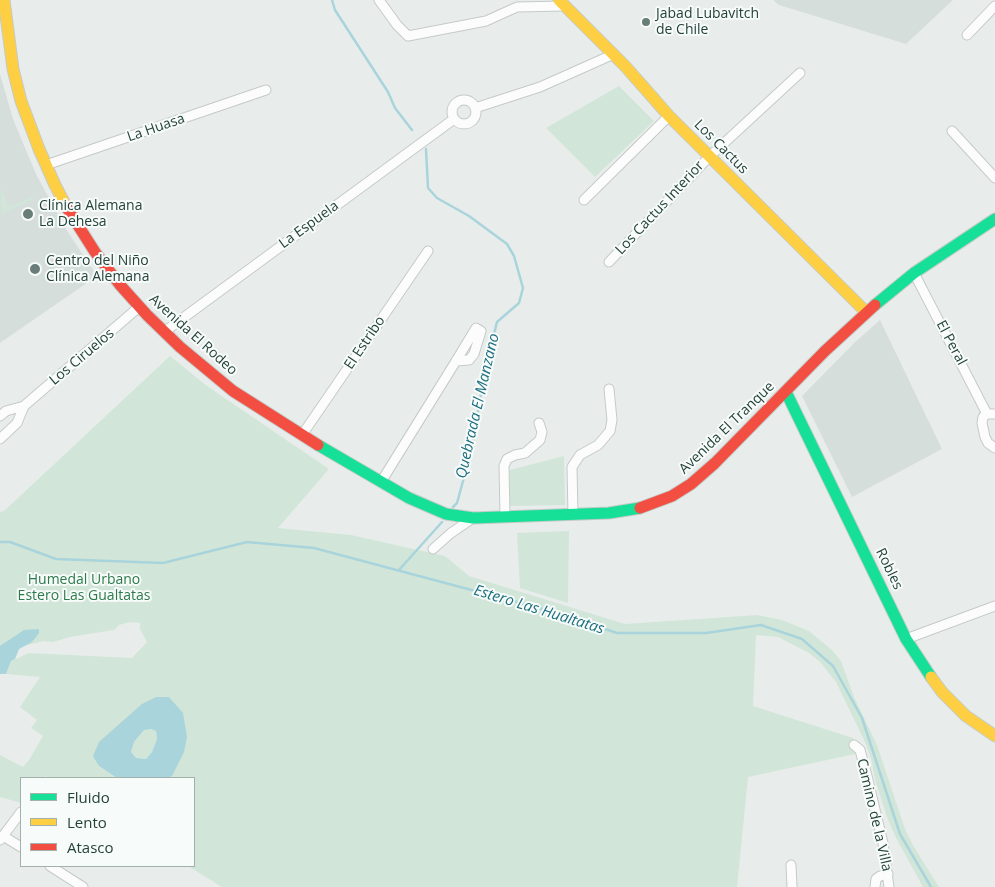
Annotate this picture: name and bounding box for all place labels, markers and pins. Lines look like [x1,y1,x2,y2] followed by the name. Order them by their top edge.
[656,6,759,38] place label: Jabad Lubavitch de Chile
[640,16,652,28] marker: Jabad Lubavitch de Chile
[39,198,142,230] place label: Clínica Alemana La Dehesa
[21,207,35,221] marker: Clínica Alemana La Dehesa
[46,253,149,286] place label: Centro del Niño Clínica Alemana
[28,262,42,276] marker: Centro del Niño Clínica Alemana

